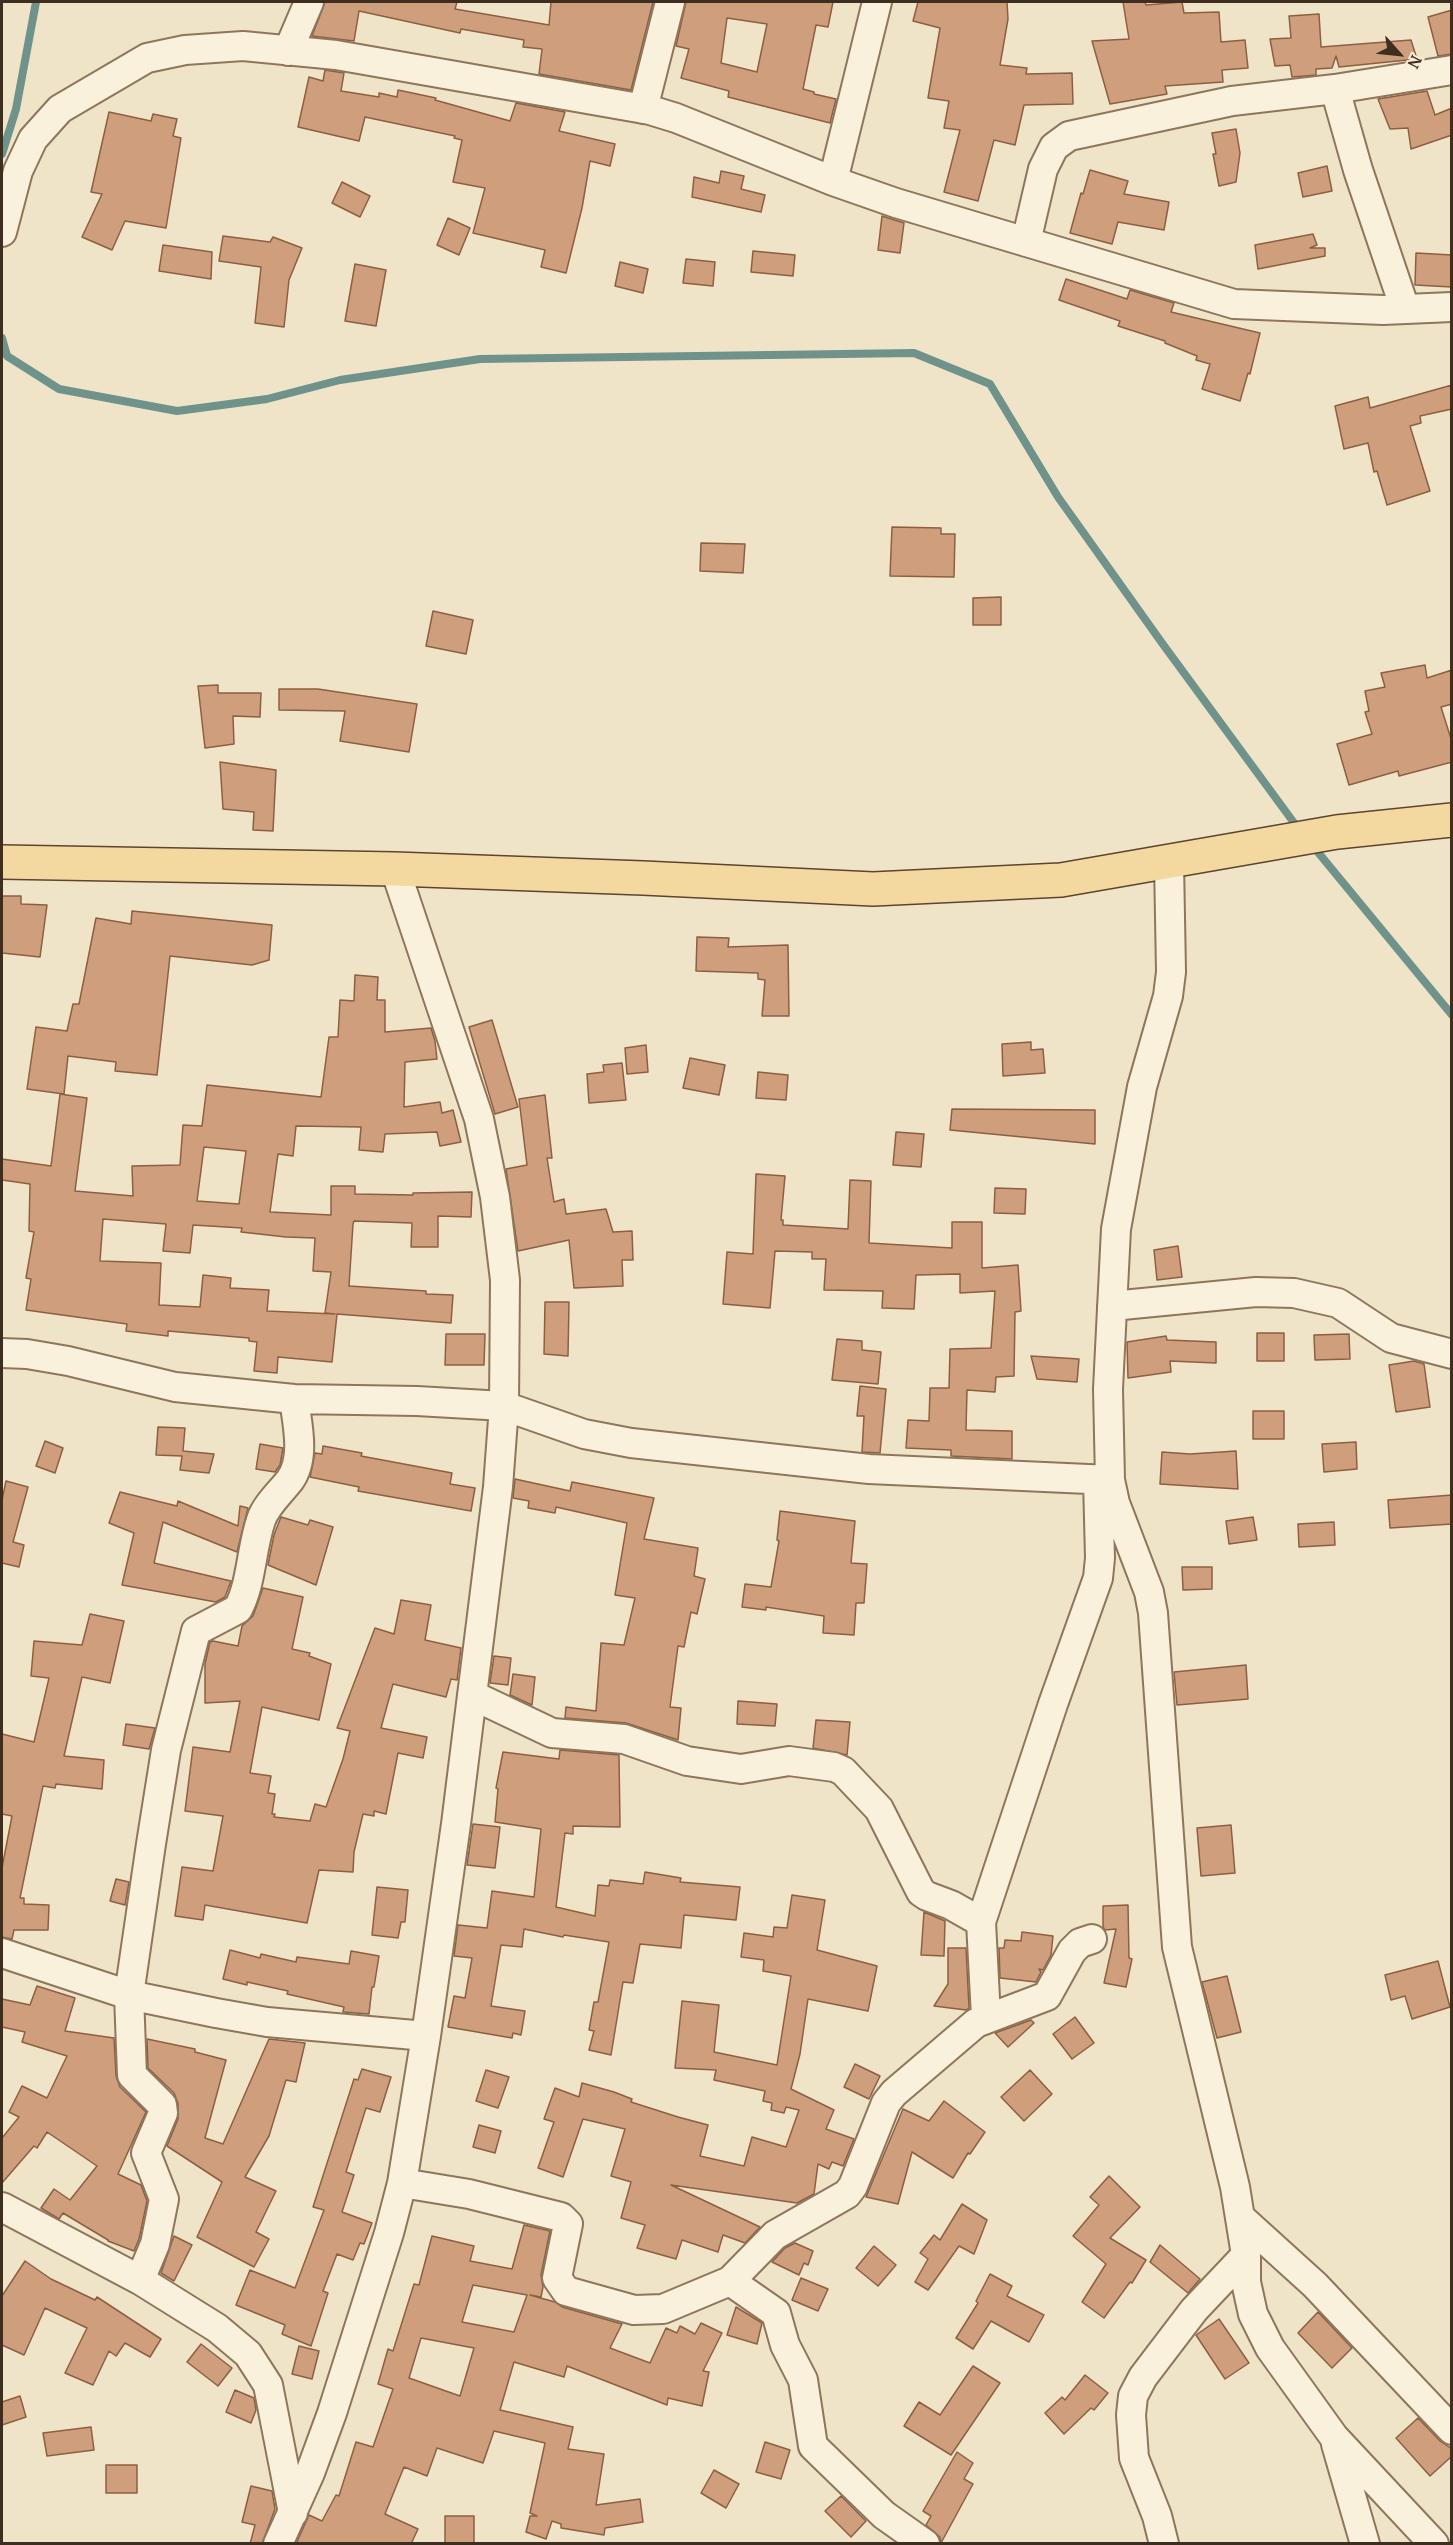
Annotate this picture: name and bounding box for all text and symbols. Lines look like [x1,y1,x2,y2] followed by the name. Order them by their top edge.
[1369,24,1429,84] north arrow
[1402,52,1428,73] text: N

